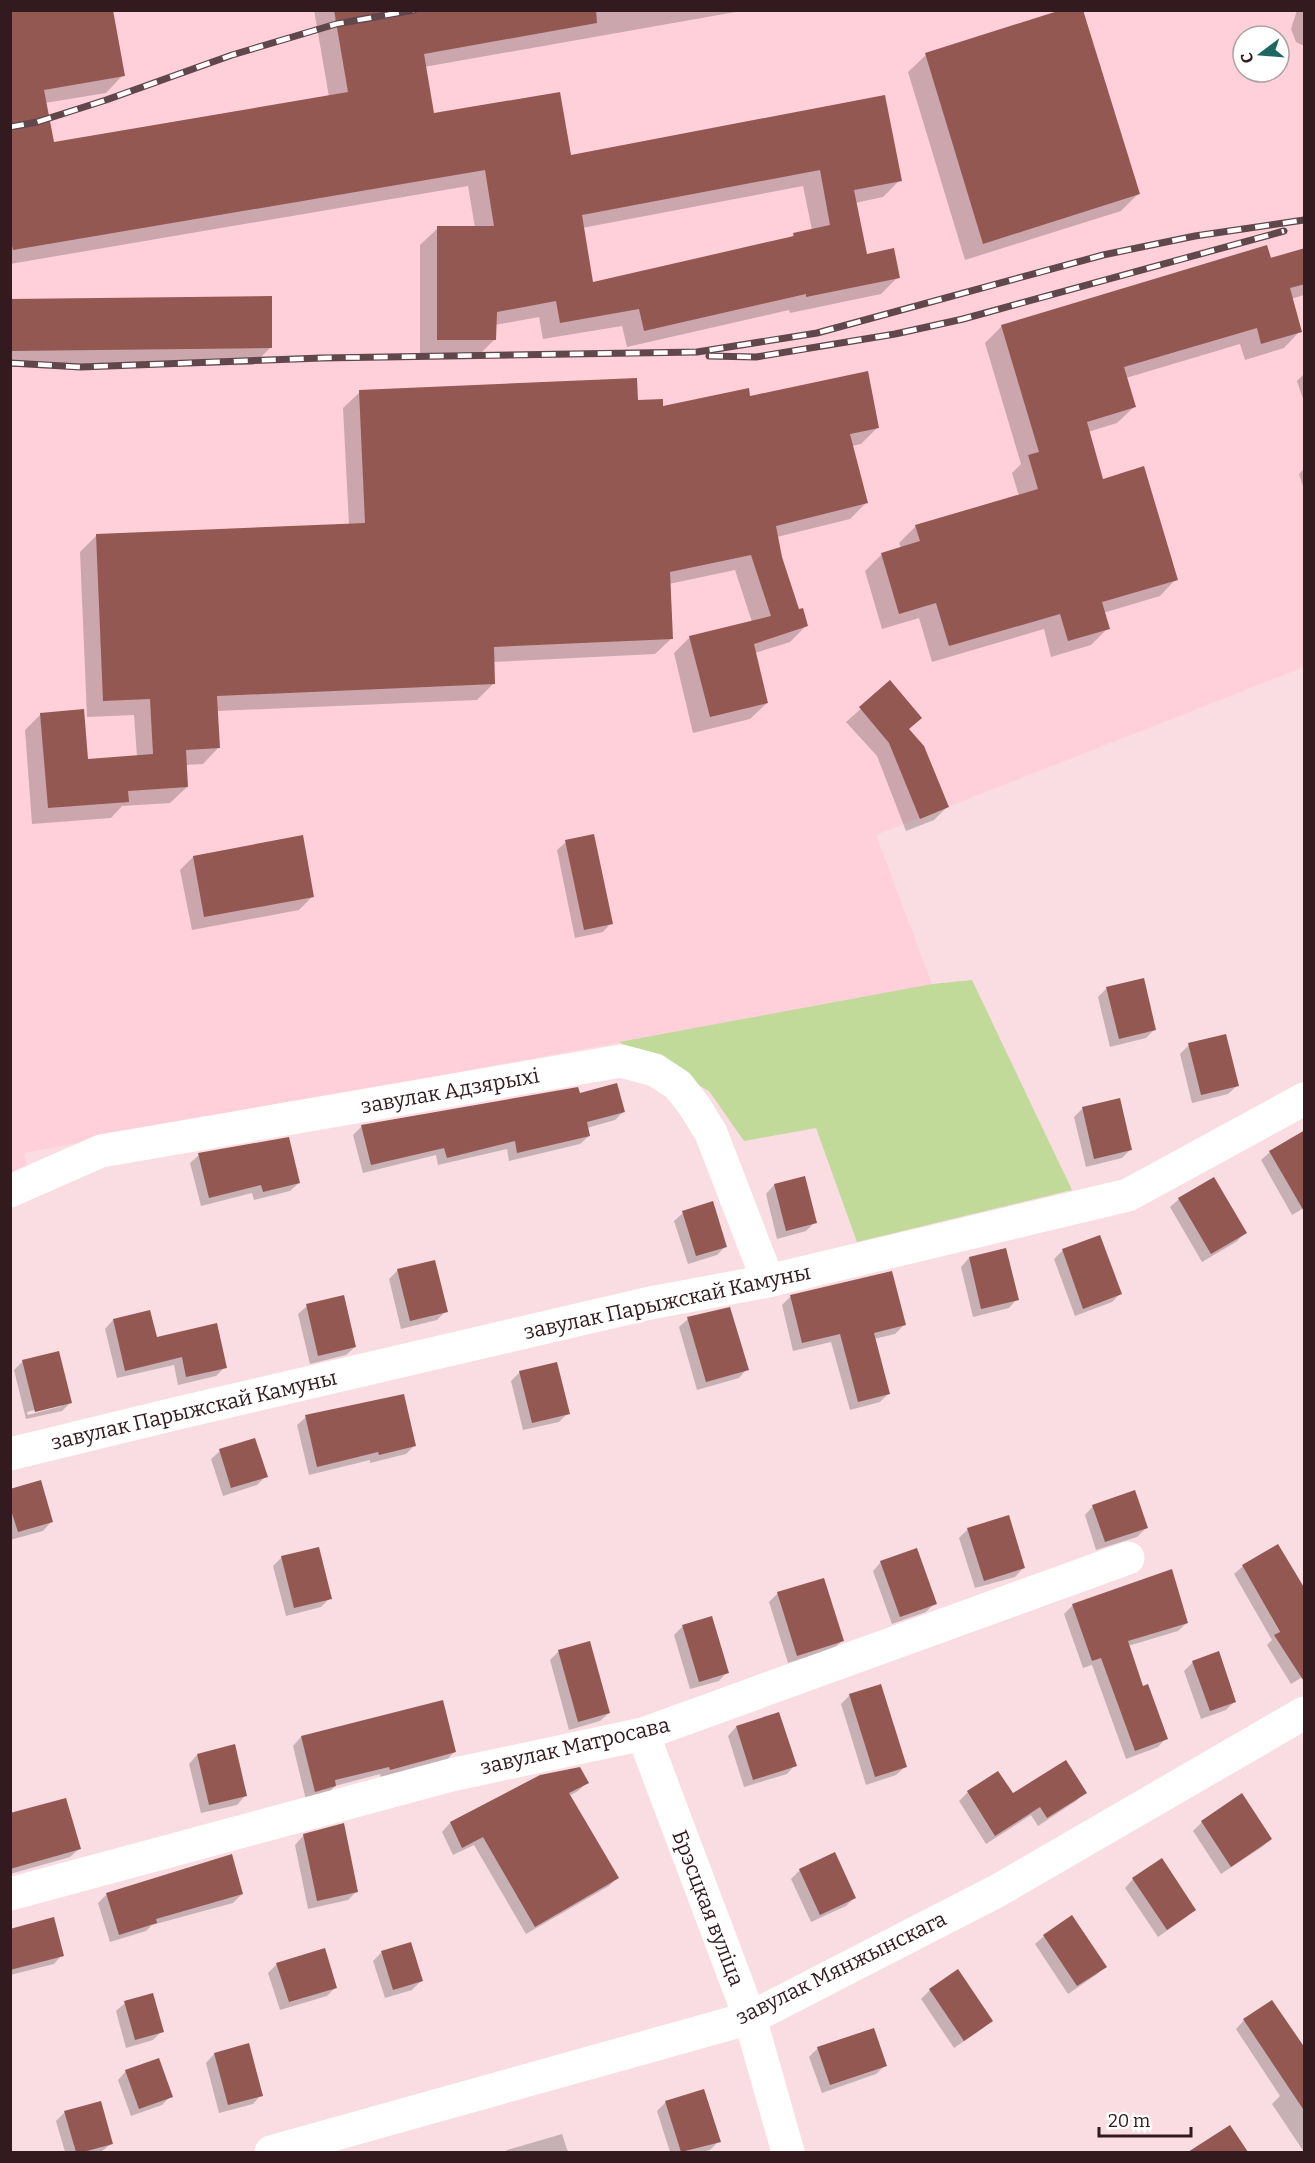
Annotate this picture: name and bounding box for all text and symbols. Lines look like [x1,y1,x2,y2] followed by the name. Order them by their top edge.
[1231,24,1291,84] north arrow
[1237,51,1258,65] text: С
[359,1063,541,1119] street label: завулак Адзярыхі
[521,1259,813,1345] street label: завулак Парыжскай Камуны
[49,1364,339,1456] street label: завулак Парыжскай Камуны
[478,1711,673,1780] street label: завулак Матросава
[666,1826,750,1990] street label: Брэсцкая вуліца
[731,1905,951,2030] street label: завулак Мянжынскага
[1099,2100,1190,2138] scale bar
[1108,2110,1150,2132] text: 20 m

